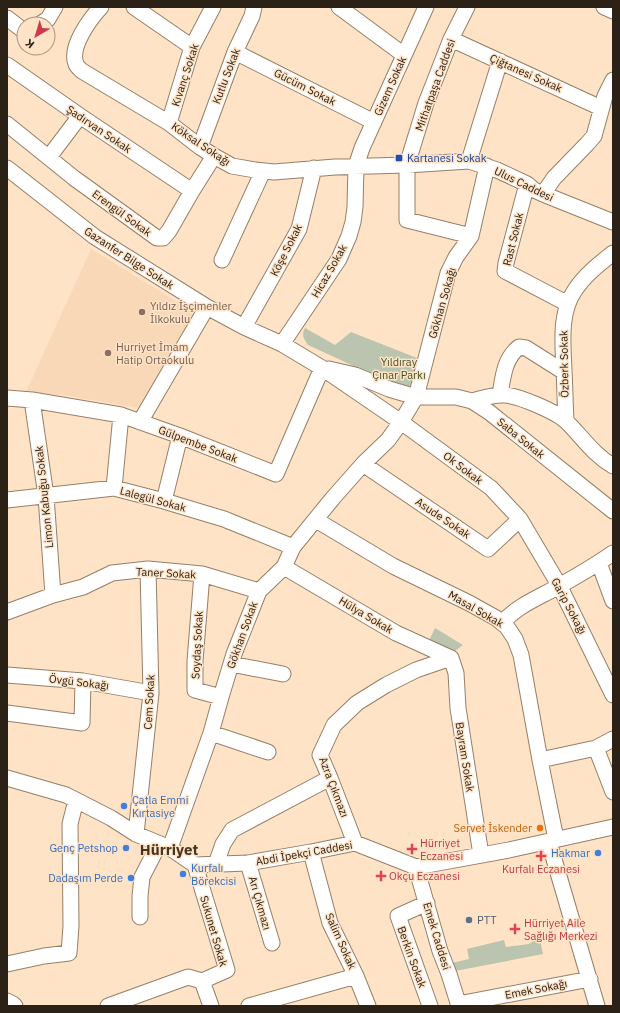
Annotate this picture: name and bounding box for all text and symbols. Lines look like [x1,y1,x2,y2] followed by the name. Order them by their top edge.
[16,16,56,56] north arrow
[22,36,37,52] text: K
[412,37,458,133] street label: Mithatpaşa Caddesi
[168,42,202,108] street label: Kıvanç Sokak
[209,46,243,106] street label: Kutlu Sokak
[487,51,565,95] street label: Çiğtanesi Sokak
[371,54,409,118] street label: Gizem Sokak
[272,65,339,109] street label: Gücüm Sokak
[64,102,134,156] street label: Şadırvan Sokak
[169,119,233,169] street label: Köksal Sokağı
[407,151,487,165] place label: Kartanesi̇ Sokak
[394,153,404,163] marker: Kartanesi̇ Sokak
[492,164,556,204] street label: Ulus Caddesi
[89,187,155,239] street label: Erengül Sokak
[500,211,526,267] street label: Rast Sokak
[267,221,305,278] street label: Köşe Sokak
[81,224,177,292] street label: Gazanfer Bilge Sokak
[308,242,350,300] street label: Hicaz Sokak
[425,266,459,340] street label: Gökhan Sokağı
[150,299,232,326] place label: Yıldız İşçimenler İlkokulu
[137,307,147,317] marker: Yıldız İşçimenler İlkokulu
[556,330,572,398] street label: Özberk Sokak
[116,340,194,367] place label: Hurriyet İmam Hatip Ortaokulu
[103,348,113,358] marker: Hurriyet İmam Hatip Ortaokulu
[372,355,426,382] park label: Yıldıray Çınar Parkı
[494,415,548,462] street label: Saba Sokak
[156,422,240,466] street label: Gülpembe Sokak
[32,445,56,549] street label: Limon Kabuğu Sokak
[440,449,486,488] street label: Ok Sokak
[118,483,188,515] street label: Lalegül Sokak
[413,494,473,542] street label: Asude Sokak
[136,564,197,582] street label: Taner Sokak
[548,575,590,637] street label: Garip Sokağı
[446,588,506,631] street label: Masal Sokak
[336,593,396,637] street label: Hülya Sokak
[223,599,261,671] street label: Gökhan Sokak
[188,610,206,679] street label: Soydaş Sokak
[48,671,110,693] street label: Övgü Sokağı
[141,674,157,730] street label: Cem Sokak
[453,721,477,793] street label: Bayram Sokak
[316,755,352,819] street label: Azra Çıkmazı
[132,793,188,820] place label: Çatla Emmi Kırtasiye
[119,801,129,811] marker: Çatla Emmi Kırtasiye
[453,821,532,835] place label: Servet İskender
[535,823,545,833] marker: Servet İskender
[420,836,463,863] place label: Hürriyet Eczanesi
[254,838,354,868] street label: Abdi İpekçi Caddesi
[140,840,198,859] district label: Hürriyet
[49,841,118,855] place label: Genç Petshop
[121,843,131,853] marker: Genç Petshop
[407,844,417,854] marker: Hürriyet Eczanesi
[551,846,590,860] place label: Hakmar
[593,848,603,858] marker: Hakmar
[536,851,546,861] marker: Kurfalı Eczanesi
[191,861,236,888] place label: Kurfalı Börekcisi
[502,862,580,876] place label: Kurfalı Eczanesi
[178,869,188,879] marker: Kurfalı Börekcisi
[389,869,460,883] place label: Okçu Eczanesi
[48,871,123,885] place label: Dadaşım Perde
[376,871,386,881] marker: Okçu Eczanesi
[126,873,136,883] marker: Dadaşım Perde
[246,875,274,931] street label: Arı Çıkmazı
[197,894,231,968] street label: Sukunet Sokak
[420,900,454,972] street label: Emek Caddesi
[322,911,360,972] street label: Salim Sokak
[477,913,497,927] place label: PTT
[464,915,474,925] marker: PTT
[524,916,598,943] place label: Hürriyet Aile Sağlığı Merkezi
[509,923,521,935] marker: Hürriyet Aile Sağlığı Merkezi
[394,924,430,990] street label: Berkin Sokak
[504,976,568,1002] street label: Emek Sokağı

